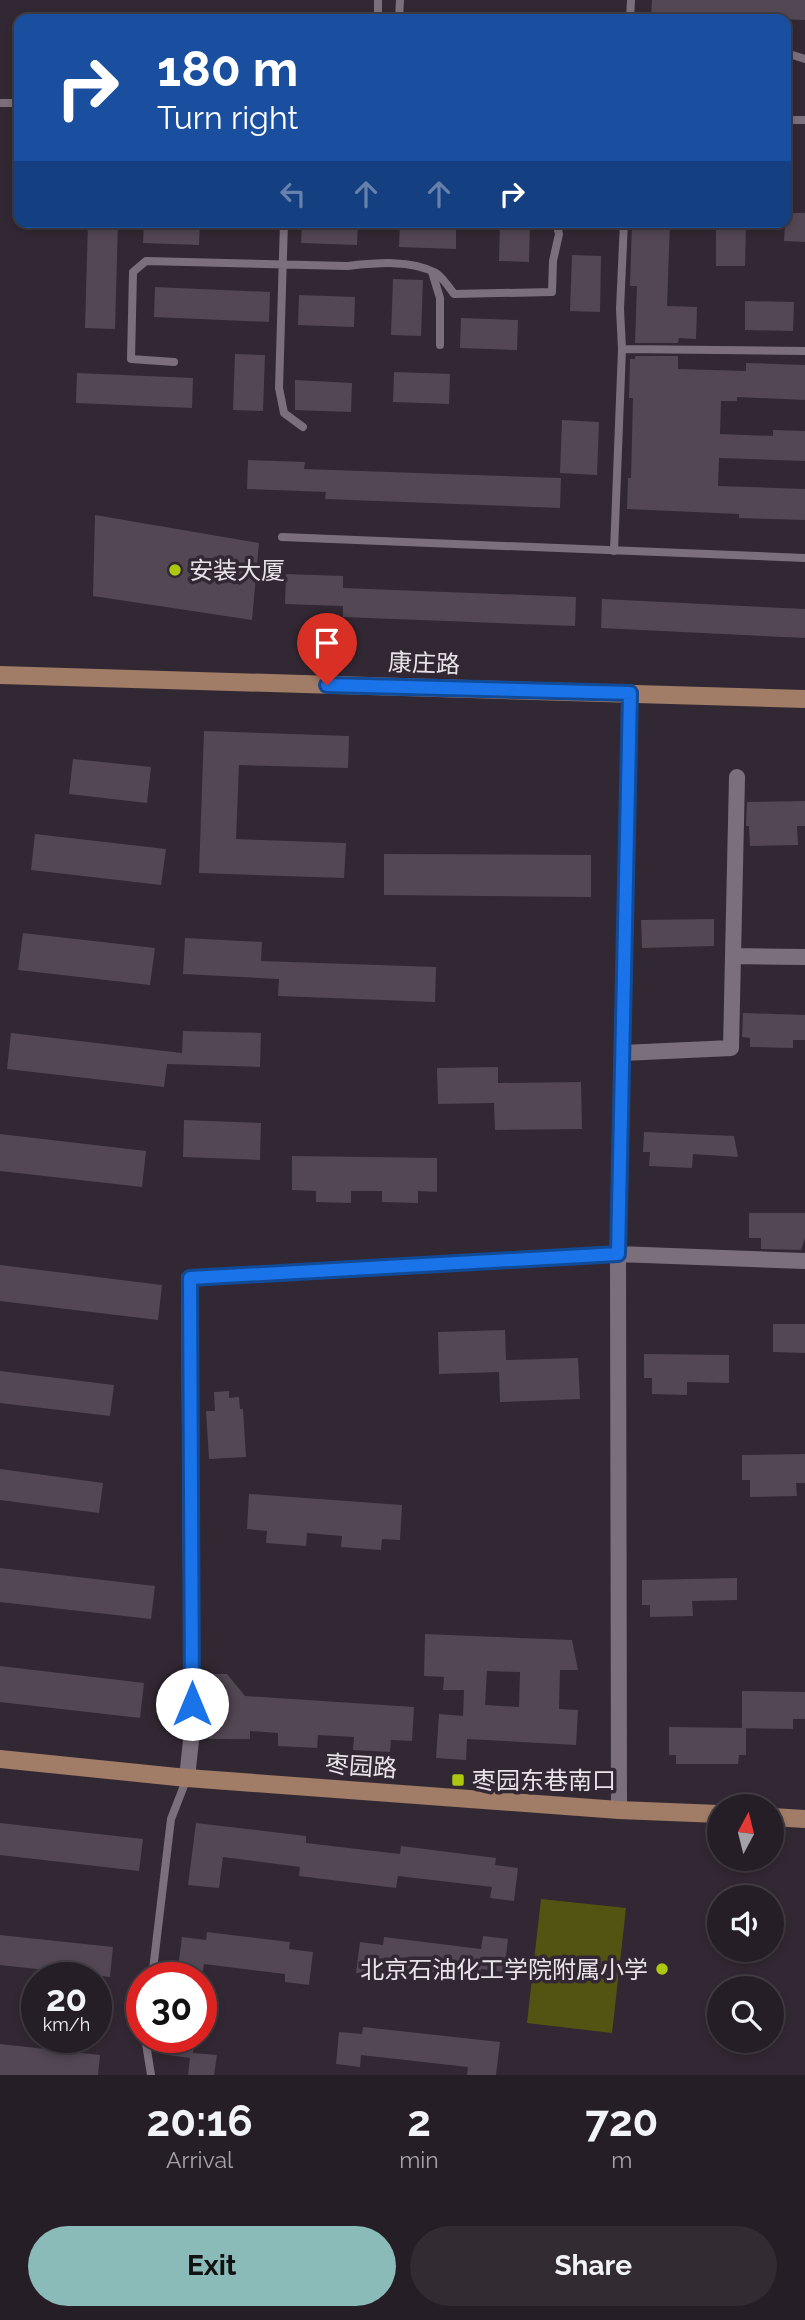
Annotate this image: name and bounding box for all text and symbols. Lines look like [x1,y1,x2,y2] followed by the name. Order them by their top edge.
[157,40,298,97] text: 180 m
[42,42,133,133] icon: right
[157,99,298,136] text: Turn right
[274,175,312,213] icon: left
[347,175,385,213] icon: ahead
[420,175,458,213] icon: ahead
[493,175,531,213] icon: right
[189,556,285,585] place label: 安装大厦
[167,562,183,578] marker: 安装大厦
[297,613,357,685] pin
[308,624,346,662] icon: arrive
[388,647,460,679] street label: 康庄路
[155,1667,229,1741] position arrow
[324,1749,398,1783] street label: 枣园路
[472,1766,616,1795] place label: 枣园东巷南口
[450,1772,466,1788] marker: 枣园东巷南口
[707,1794,784,1871] north arrow
[707,1794,784,2053] map controls
[707,1885,784,1962] button: sound
[360,1955,648,1984] place label: 北京石油化工学院附属小学
[654,1961,670,1977] marker: 北京石油化工学院附属小学
[126,1962,217,2053] speed limit sign: 30
[707,1976,784,2053] button: search
[46,1978,87,2019] text: 20
[43,2014,90,2035] text: km/h
[147,2097,253,2146] text: 20:16
[407,2097,431,2146] text: 2
[585,2097,658,2146] text: 720
[166,2146,233,2173] text: Arrival
[399,2146,439,2173] text: min
[611,2146,632,2173] text: m
[28,2226,396,2306] button: Exit
[410,2226,777,2306] button: Share

